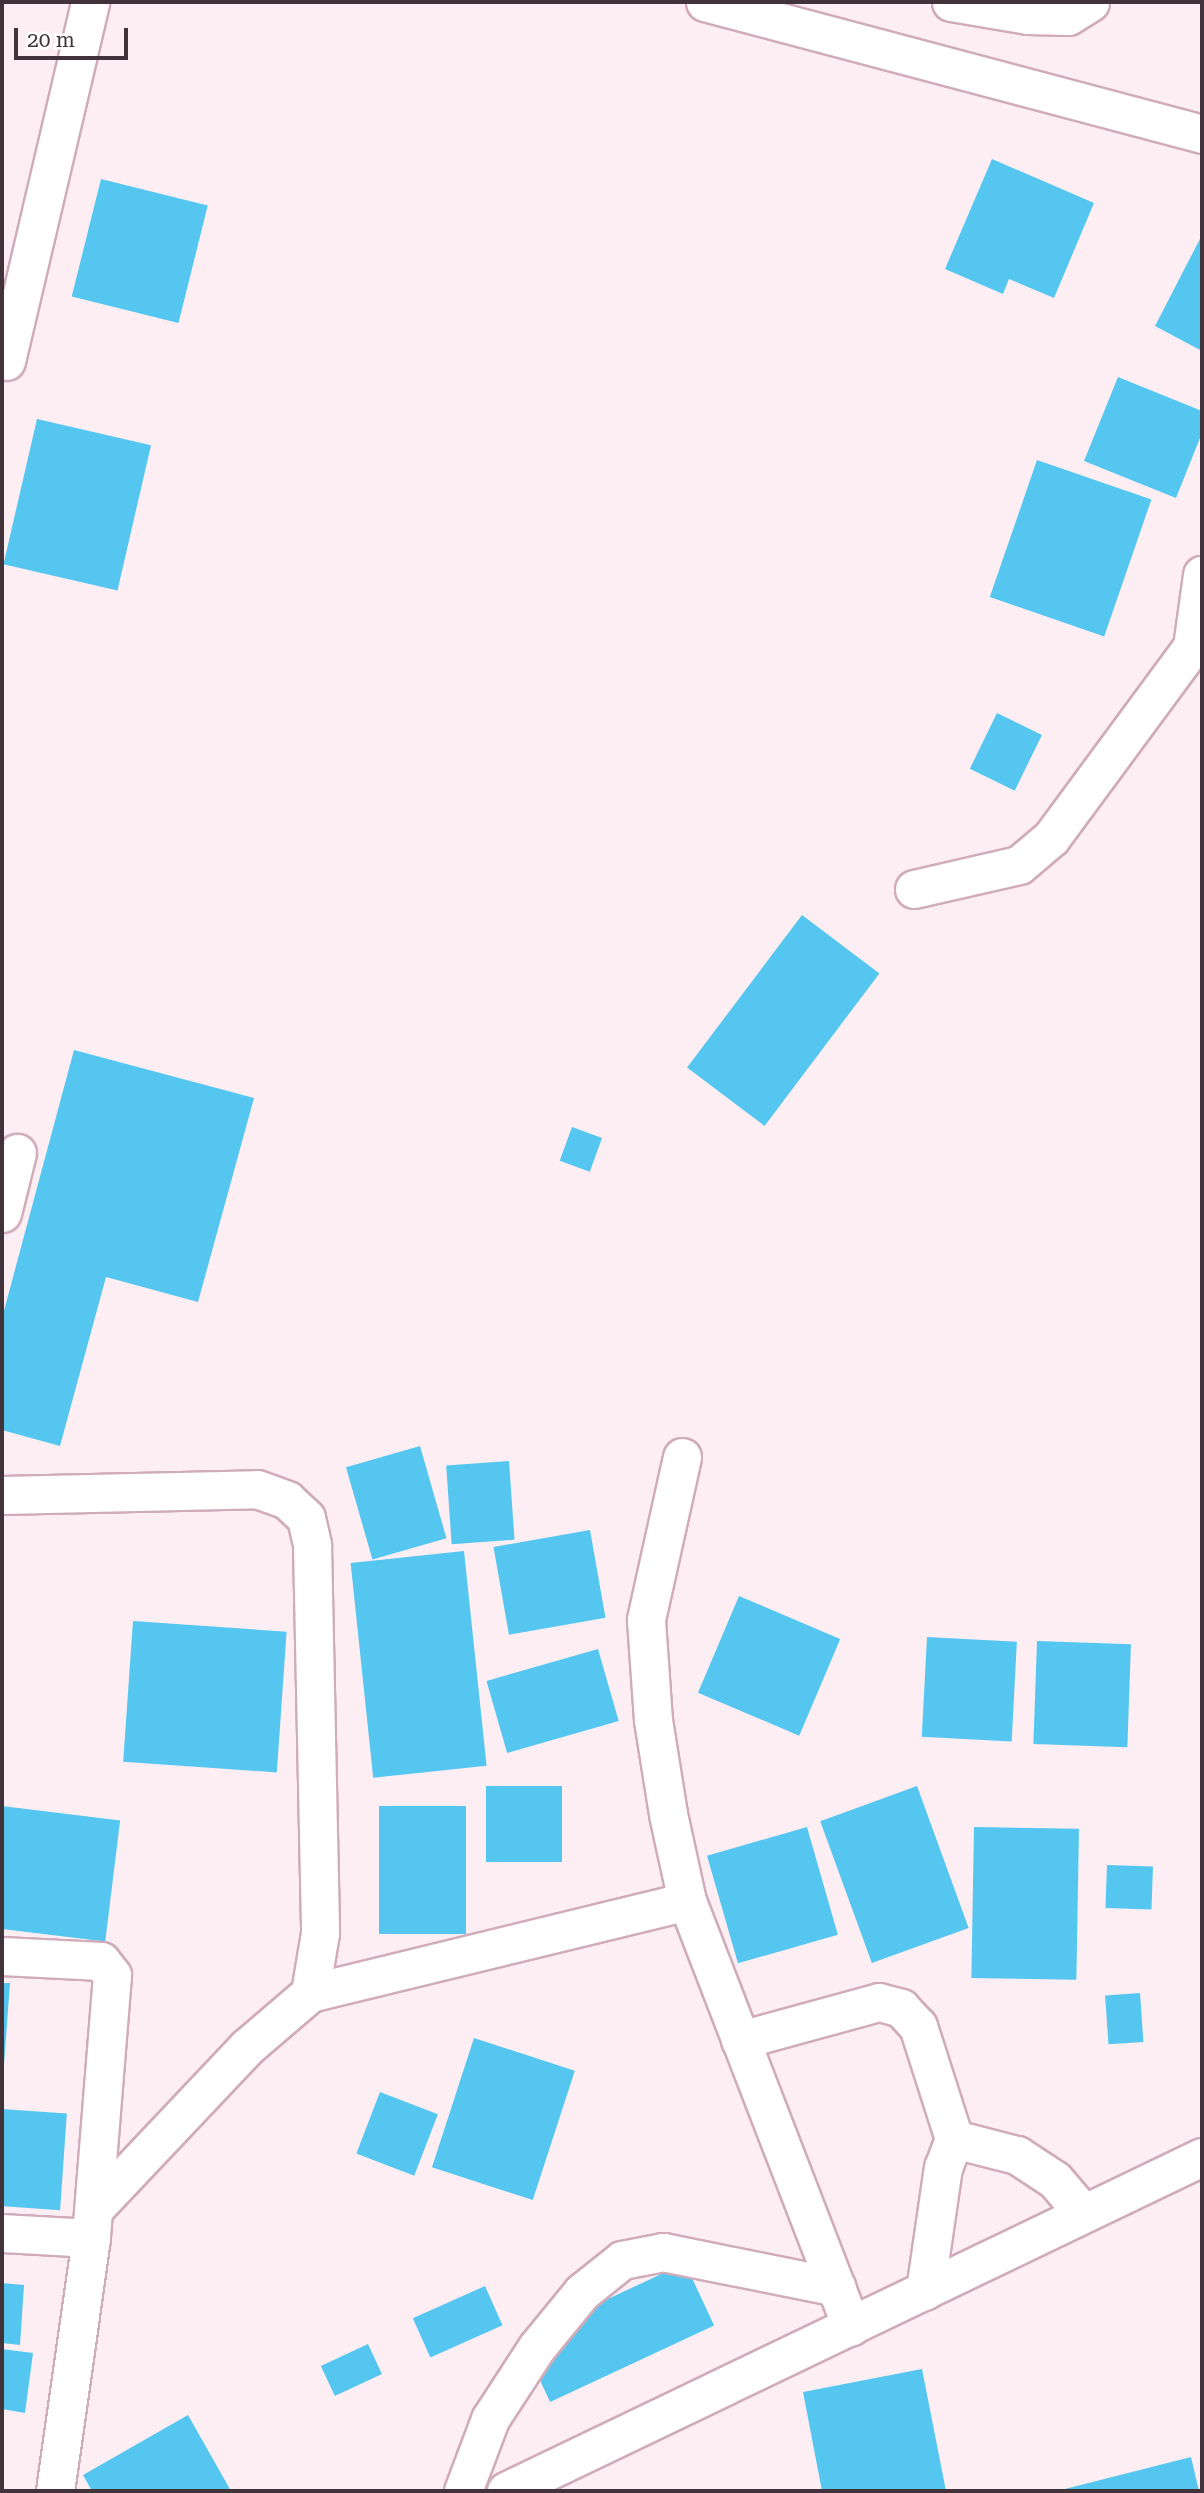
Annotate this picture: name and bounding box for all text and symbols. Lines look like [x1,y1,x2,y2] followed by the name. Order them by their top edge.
[18,14,131,58] scale bar
[27,28,75,52] text: 20 m

